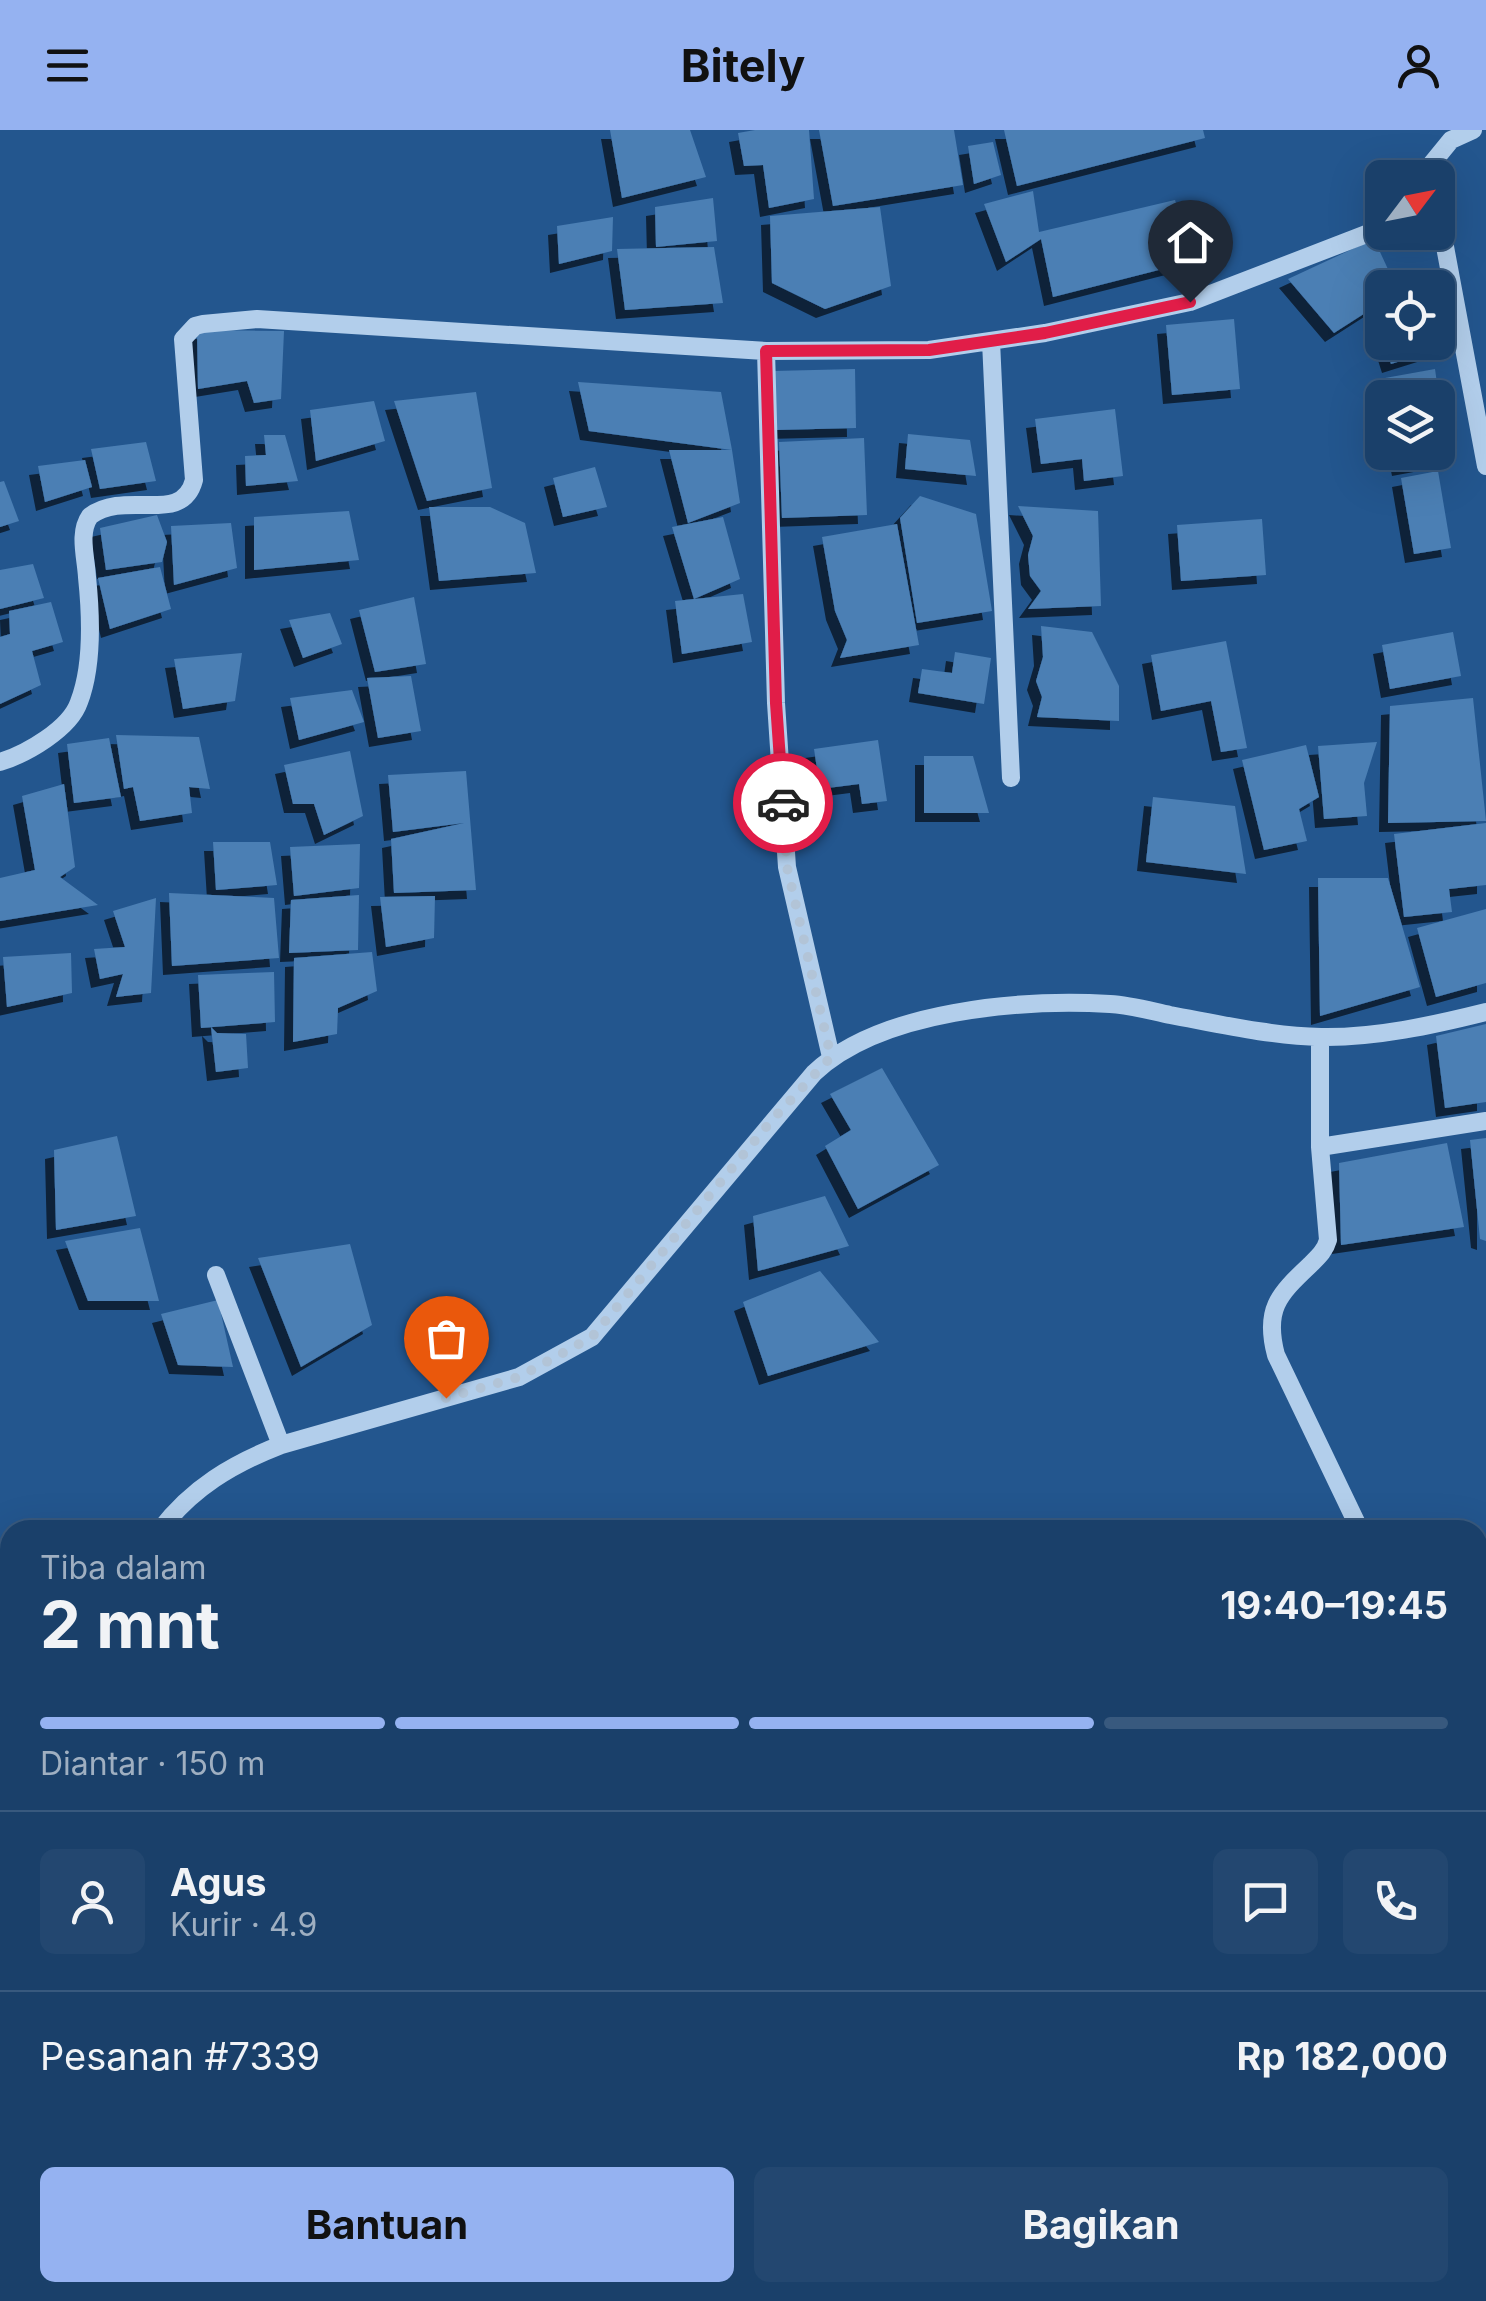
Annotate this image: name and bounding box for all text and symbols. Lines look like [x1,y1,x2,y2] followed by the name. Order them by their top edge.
[40,38,95,93] icon: menu
[681,38,805,93] text: Bitely
[1391,38,1446,93] icon: person
[1365,160,1455,250] north arrow
[1365,160,1455,470] map controls
[1148,200,1233,303] pin
[1163,215,1218,270] icon: home
[1365,270,1455,360] button: locate
[1365,380,1455,470] button: layers
[733,753,833,853] courier
[756,776,811,831] icon: car
[404,1296,489,1399] pin
[419,1311,474,1366] icon: bag
[40,1548,207,1587] text: Tiba dalam
[1220,1582,1448,1628] text: 19:40–19:45
[40,1585,220,1664] text: 2 mnt
[40,1744,265,1783] text: Diantar · 150 m
[40,1849,145,1954] button: person
[1213,1849,1318,1954] button: chat
[1343,1849,1448,1954] button: phone
[170,1859,266,1905] text: Agus
[170,1905,317,1944] text: Kurir · 4.9
[40,2033,320,2079] text: Pesanan #7339
[1237,2033,1448,2079] text: Rp 182,000
[40,2167,734,2282] button: Bantuan
[754,2167,1448,2282] button: Bagikan

